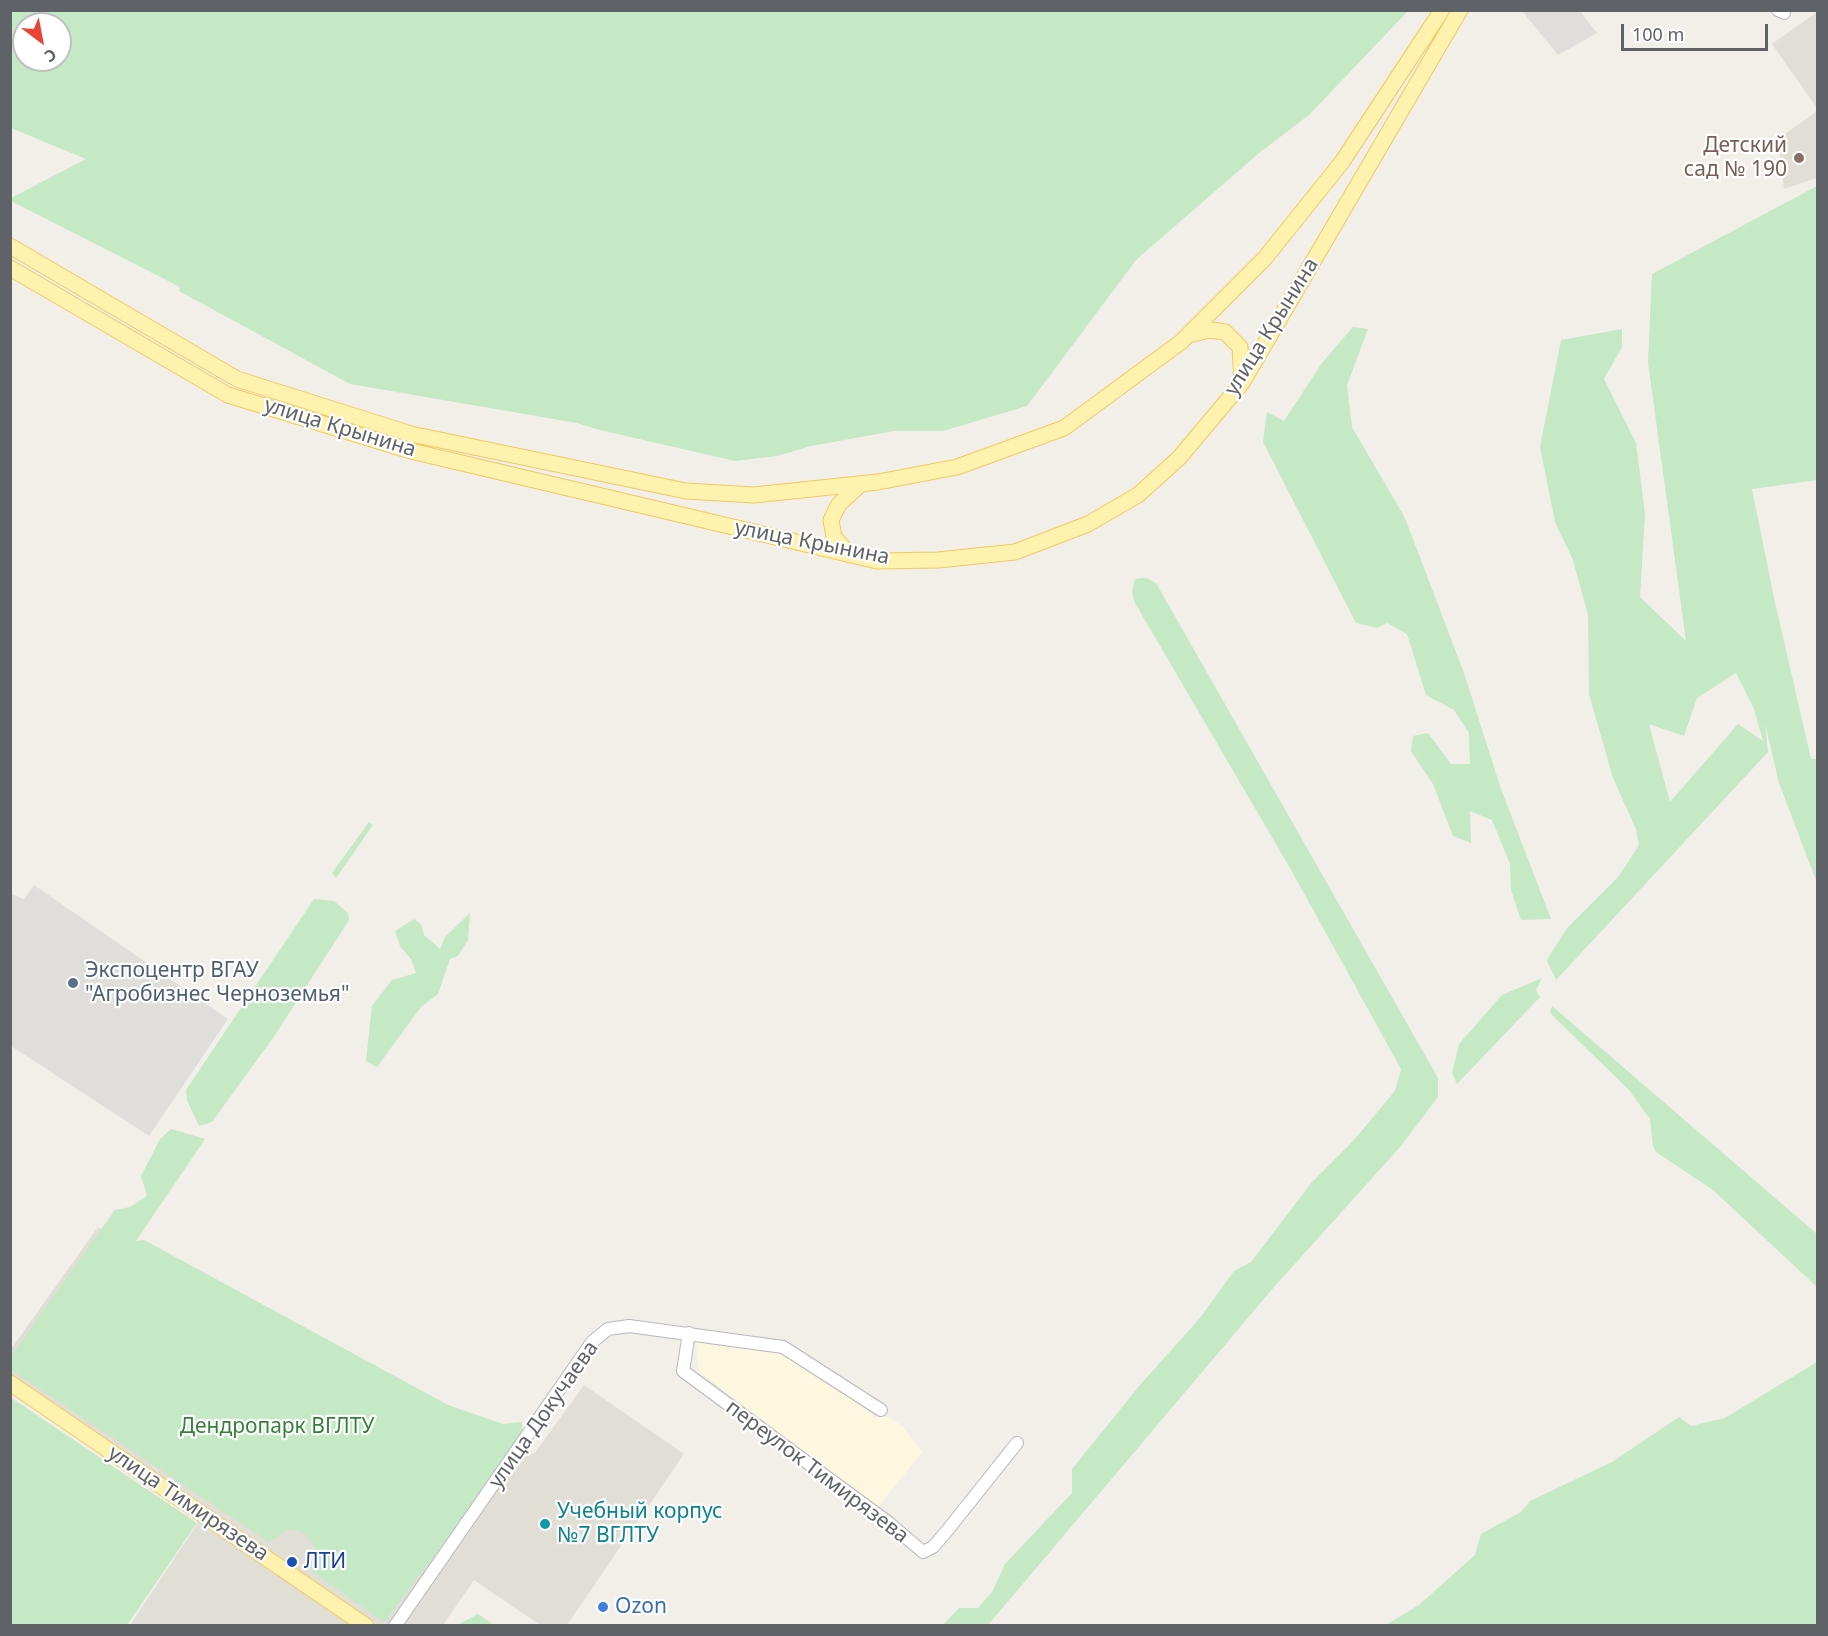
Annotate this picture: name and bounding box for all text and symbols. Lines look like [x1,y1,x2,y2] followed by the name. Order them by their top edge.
[12,12,72,72] north arrow
[1624,12,1771,50] scale bar
[1632,22,1684,46] text: 100 m
[40,43,61,68] text: С
[1684,133,1787,183] place label: Детский сад № 190
[1792,151,1806,165] marker: Детский сад № 190
[1220,254,1324,400] street label: улица Крынина
[261,393,419,463] street label: улица Крынина
[732,516,892,570] street label: улица Крынина
[85,958,350,1008] place label: Экспоцентр ВГАУ "Агробизнес Черноземья"
[66,976,80,990] marker: Экспоцентр ВГАУ "Агробизнес Черноземья"
[484,1337,604,1493] street label: улица Докучаева
[721,1395,913,1549] street label: переулок Тимирязева
[180,1414,374,1440] park label: Дендропарк ВГЛТУ
[103,1441,273,1567] street label: улица Тимирязева
[557,1499,722,1549] place label: Учебный корпус №7 ВГЛТУ
[538,1517,552,1531] marker: Учебный корпус №7 ВГЛТУ
[304,1549,346,1575] place label: ЛТИ
[285,1555,299,1569] marker: ЛТИ
[615,1594,667,1620] place label: Ozon
[596,1600,610,1614] marker: Ozon

